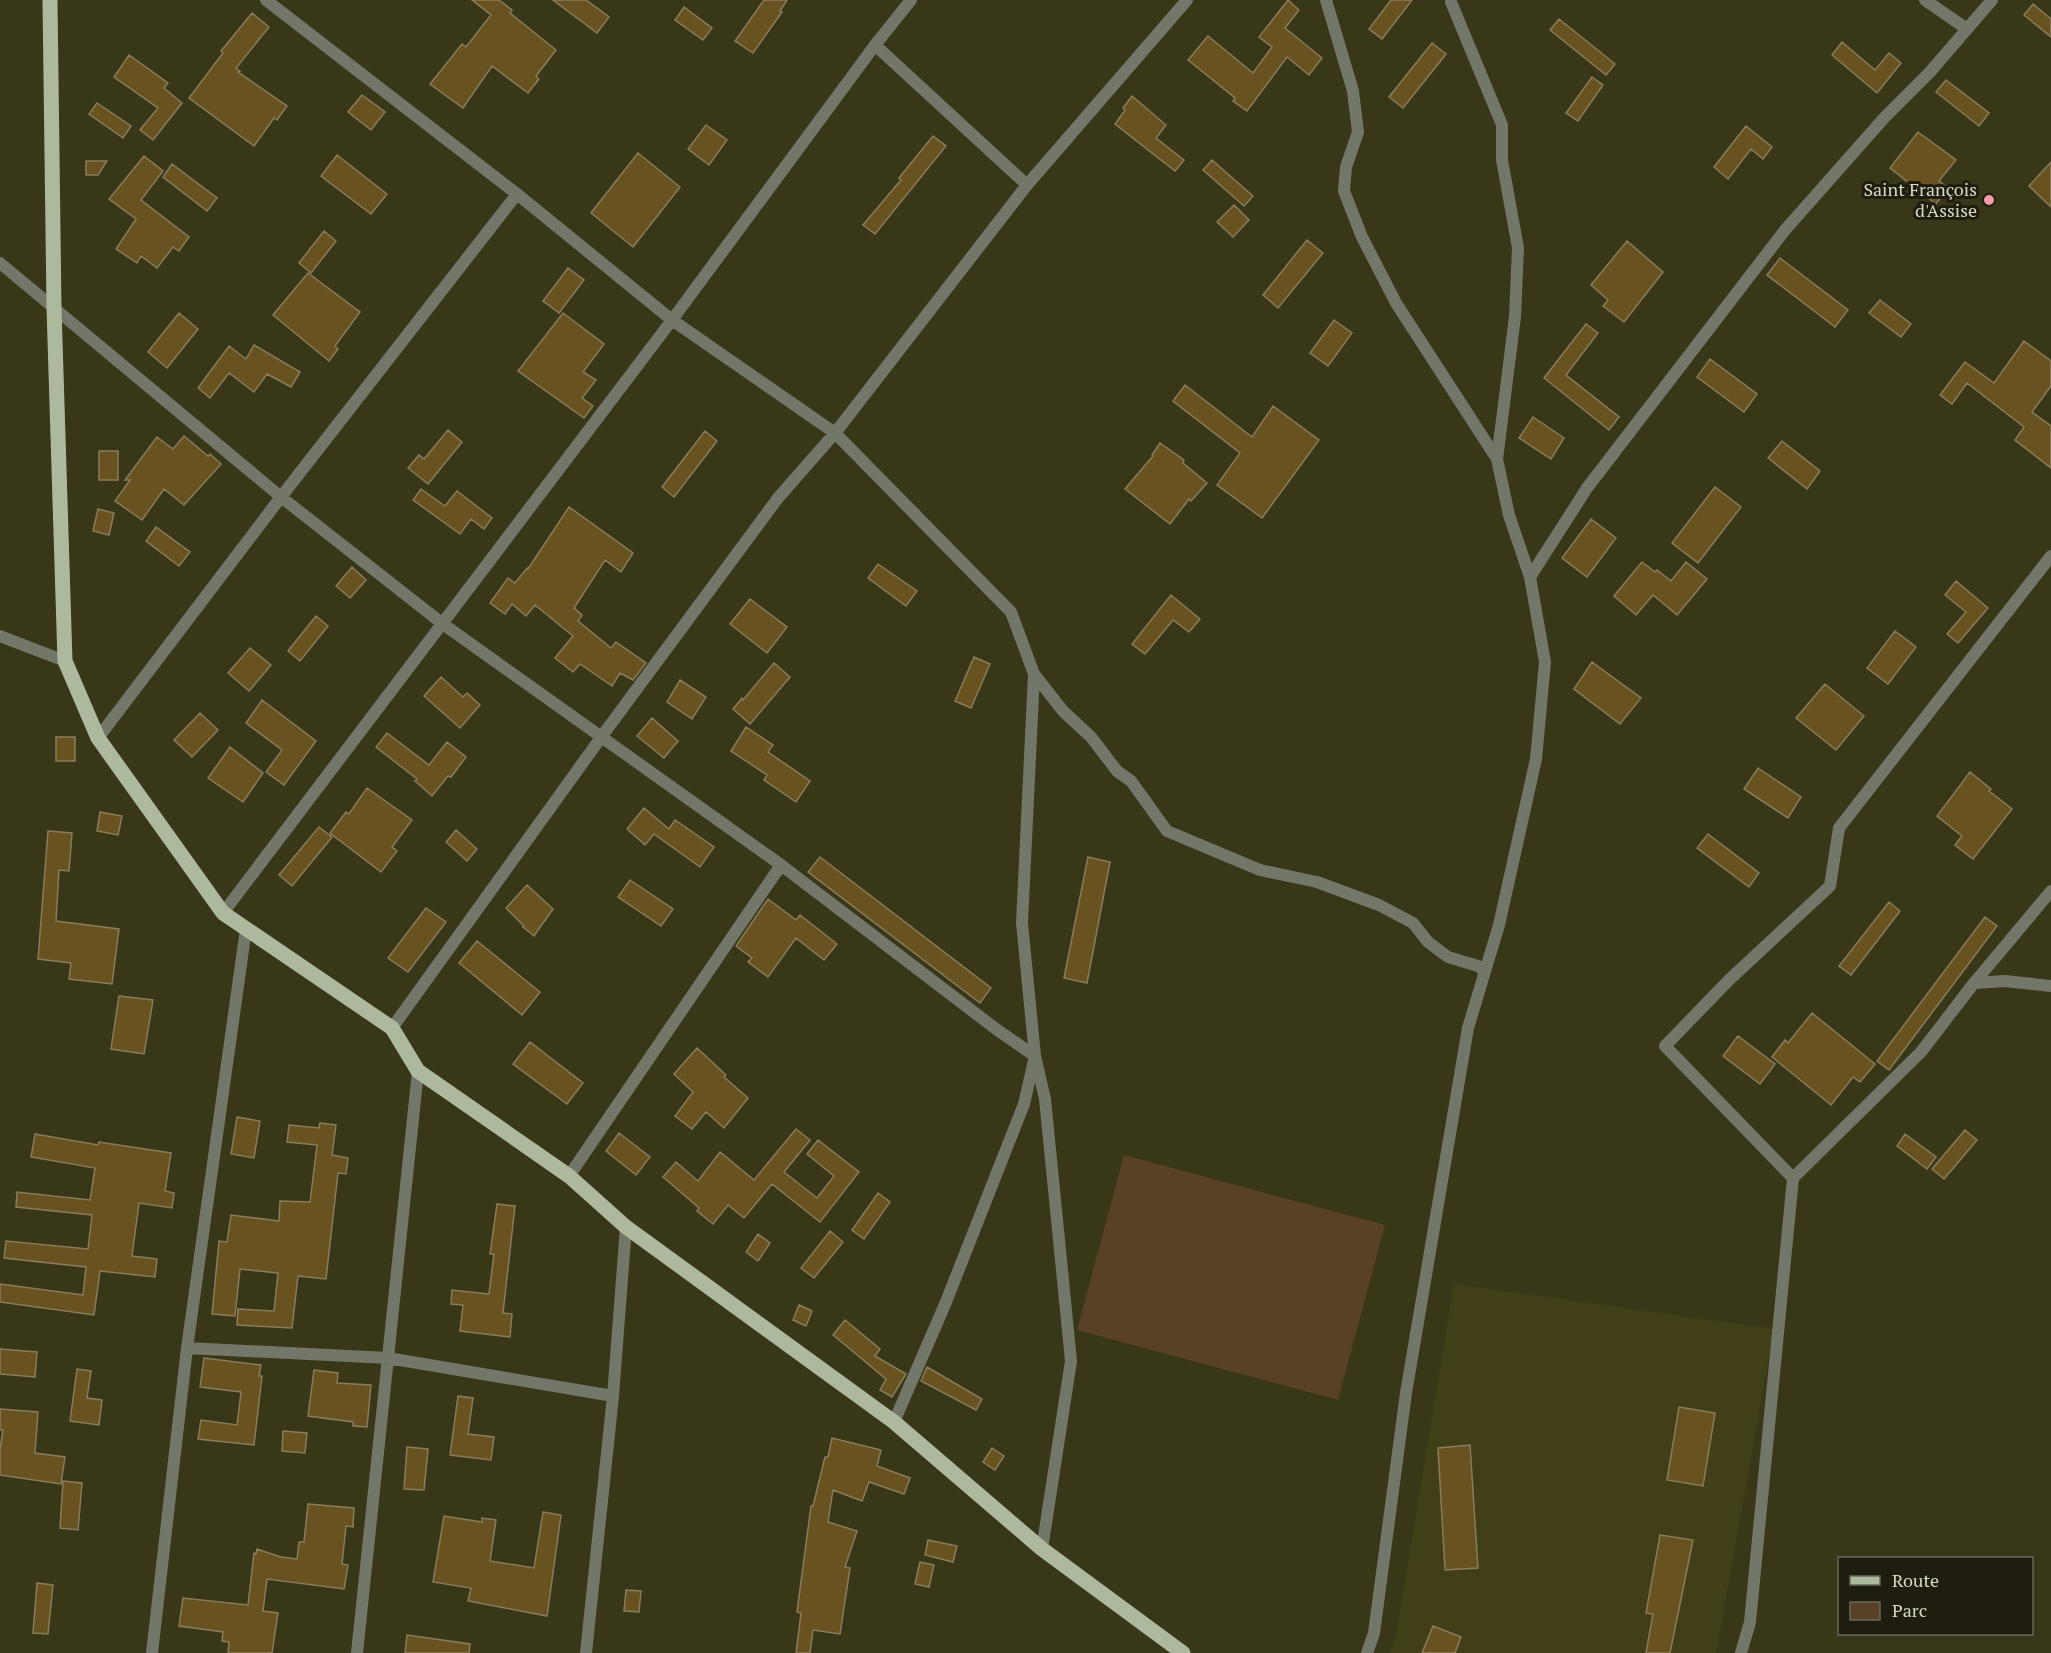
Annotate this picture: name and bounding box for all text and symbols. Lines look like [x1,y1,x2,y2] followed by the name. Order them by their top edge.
[1863,177,1977,222] place label: Saint François d'Assise
[1982,193,1996,207] marker: Saint François d'Assise
[1838,1557,2033,1635] legend
[1892,1568,1939,1592] text: Route
[1892,1598,1927,1622] text: Parc

